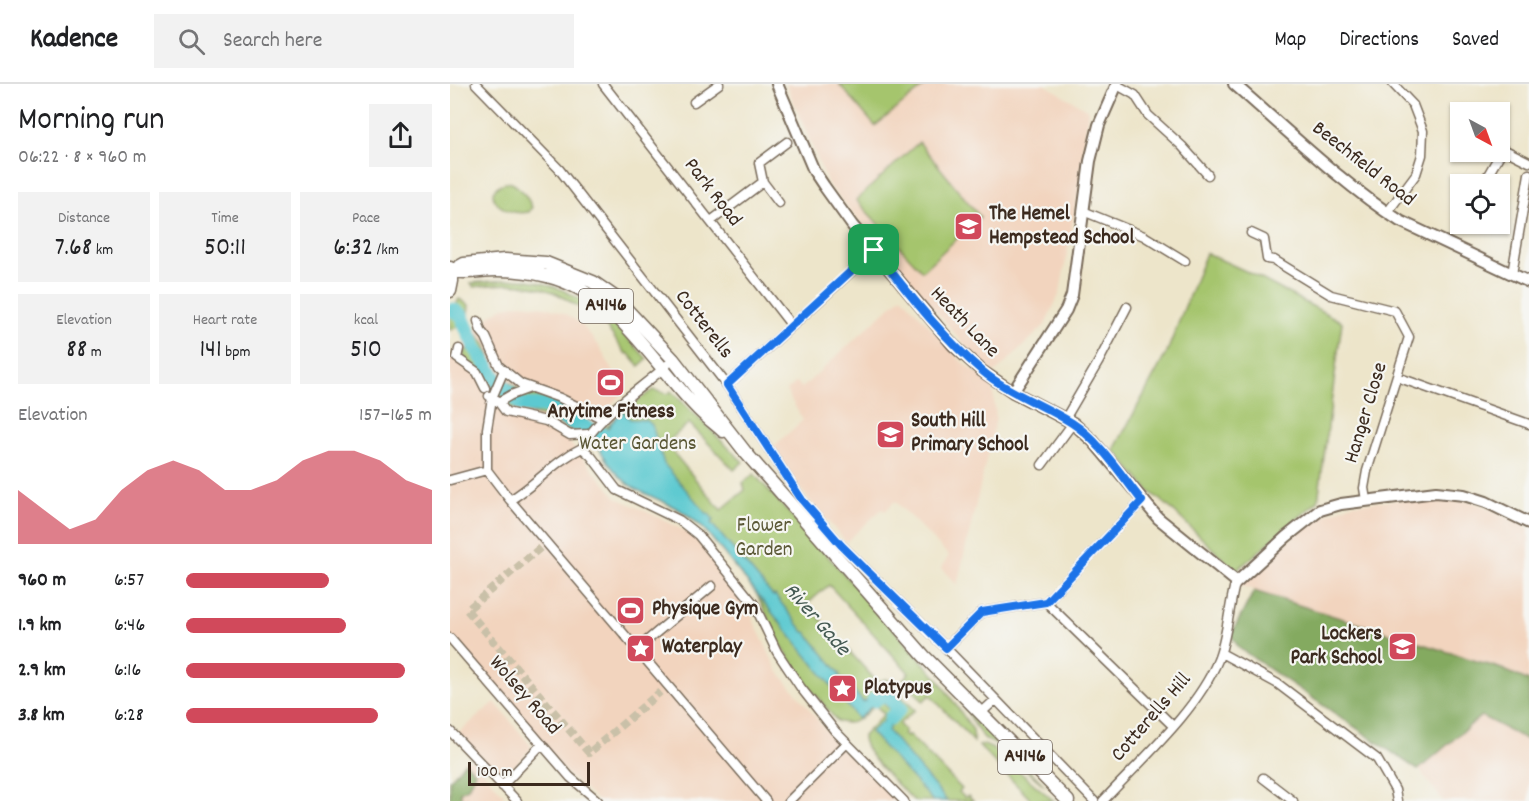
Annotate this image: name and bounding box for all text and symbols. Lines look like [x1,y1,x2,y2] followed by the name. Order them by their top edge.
[154,14,574,68] search box
[30,21,118,61] text: Kadence
[175,25,208,58] icon: search
[223,26,322,57] text: Search here
[1275,26,1306,56] text: Map
[1339,26,1419,56] text: Directions
[1452,26,1499,56] text: Saved
[18,98,165,145] text: Morning run
[1450,102,1510,162] north arrow
[1450,102,1510,234] map controls
[369,104,432,167] button: share
[1305,115,1421,215] street label: Beechfield Road
[18,144,146,172] text: 06:22 · 8 × 960 m
[676,152,748,234] street label: Park Road
[1450,174,1510,234] button: locate
[989,200,1135,254] place label: The Hemel Hempstead School
[58,207,110,230] text: Distance
[211,207,239,230] text: Time
[352,207,380,230] text: Pace
[952,211,984,243] school or university icon: The Hemel Hempstead School
[848,224,899,275] pin
[55,230,92,267] text: 7.68
[204,230,246,267] text: 50:11
[333,230,373,267] text: 6:32
[857,233,890,266] icon: arrive
[92,239,113,262] text: km
[373,239,399,262] text: /km
[922,280,1006,366] street label: Heath Lane
[666,284,740,366] street label: Cotterells
[579,289,633,323] road number: A4146
[56,309,112,332] text: Elevation
[193,309,257,332] text: Heart rate
[354,309,378,332] text: kcal
[66,332,87,369] text: 88
[199,332,222,369] text: 141
[350,332,382,369] text: 510
[87,341,102,364] text: m
[222,341,251,364] text: bpm
[1337,359,1397,467] street label: Hanger Close
[595,366,627,398] sports icon: Anytime Fitness
[547,398,675,428] place label: Anytime Fitness
[18,402,88,430] text: Elevation
[359,402,432,430] text: 157–165 m
[911,407,1030,461] place label: South Hill Primary School
[874,418,906,450] school or university icon: South Hill Primary School
[579,430,697,460] park label: Water Gardens
[735,512,793,566] park label: Flower Garden
[18,567,66,595] text: 960 m
[114,567,144,595] text: 6:57
[775,577,857,664] water label: River Gade
[615,594,647,626] sports icon: Physique Gym
[652,595,758,625] place label: Physique Gym
[18,612,61,640] text: 1.9 km
[114,612,145,640] text: 6:46
[1290,620,1383,674] place label: Lockers Park School
[1387,631,1419,663] school or university icon: Lockers Park School
[625,632,657,664] place icon: Waterplay
[662,633,743,663] place label: Waterplay
[481,650,567,742] street label: Wolsey Road
[18,657,66,685] text: 2.9 km
[114,657,141,685] text: 6:16
[1105,667,1199,769] street label: Cotterells Hill
[827,673,859,705] place icon: Platypus
[864,674,932,704] place label: Platypus
[18,702,65,730] text: 3.8 km
[114,702,144,730] text: 6:28
[998,740,1052,774] road number: A4146
[468,759,590,786] scale bar
[477,761,513,784] text: 100 m

